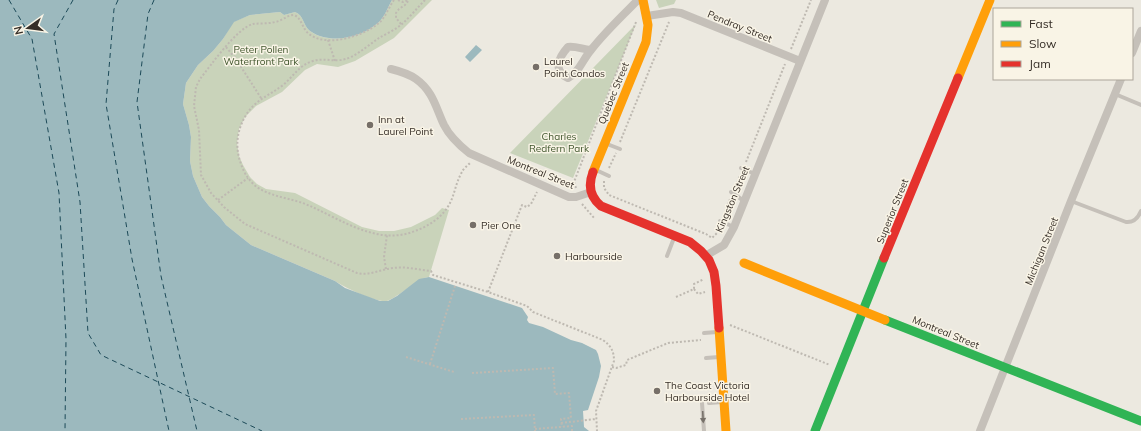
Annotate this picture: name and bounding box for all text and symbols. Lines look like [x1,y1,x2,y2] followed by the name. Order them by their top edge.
[8,8,48,48] north arrow
[706,8,775,46] street label: Pendray Street
[993,8,1133,80] legend
[1029,16,1053,31] text: Fast
[10,25,26,36] text: N
[1029,36,1057,51] text: Slow
[223,43,299,68] park label: Peter Pollen Waterfront Park
[544,55,605,80] place label: Laurel Point Condos
[1029,56,1051,71] text: Jam
[595,60,632,126] street label: Quebec Street
[531,62,541,72] marker: Laurel Point Condos
[378,113,433,138] place label: Inn at Laurel Point
[365,120,375,130] marker: Inn at Laurel Point
[529,130,590,155] park label: Charles Redfern Park
[505,153,577,192] street label: Montreal Street
[713,164,752,234] street label: Kingston Street
[874,176,912,246] street label: Superior Street
[1022,215,1061,287] street label: Michigan Street
[481,219,521,232] place label: Pier One
[468,220,478,230] marker: Pier One
[565,250,622,263] place label: Harbourside
[552,251,562,261] marker: Harbourside
[910,313,982,352] street label: Montreal Street
[665,379,750,404] place label: The Coast Victoria Harbourside Hotel
[652,386,662,396] marker: The Coast Victoria Harbourside Hotel
[700,411,707,423] one-way arrow

